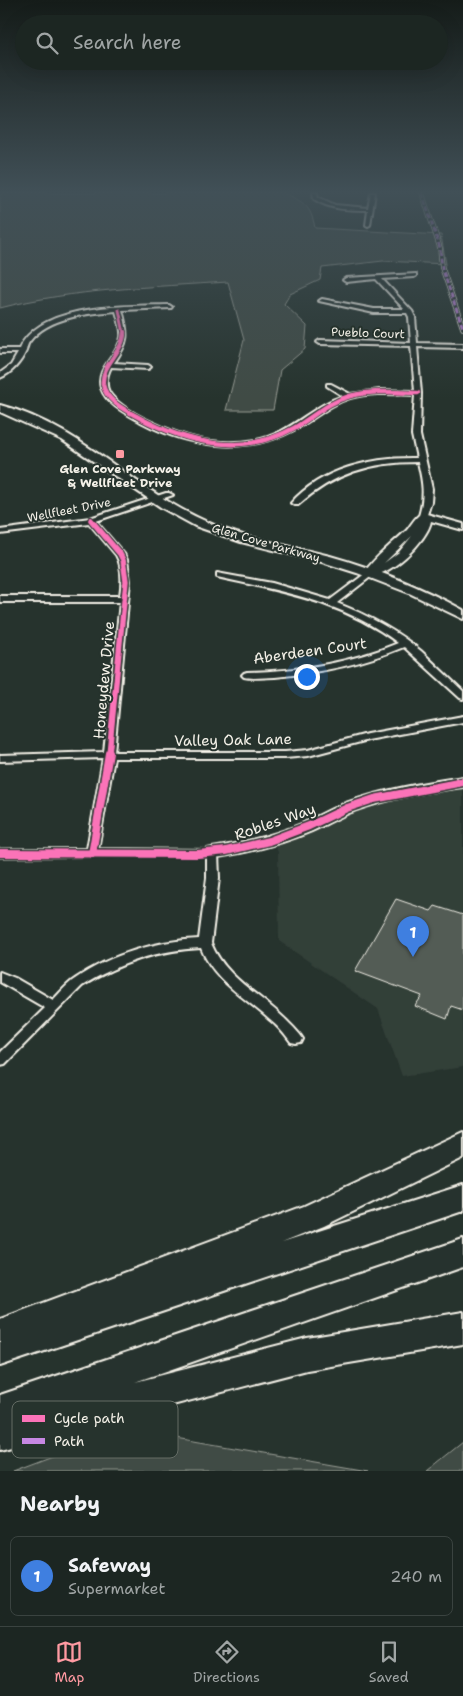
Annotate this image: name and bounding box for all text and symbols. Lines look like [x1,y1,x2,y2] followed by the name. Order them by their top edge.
[15,15,448,70] search box
[33,29,61,57] icon: search
[73,30,182,55] text: Search here
[331,324,405,342] street label: Pueblo Court
[114,448,126,460] marker: Glen Cove Parkway & Wellfleet Drive
[59,461,181,491] place label: Glen Cove Parkway & Wellfleet Drive
[26,494,112,526] street label: Wellfleet Drive
[210,520,322,566] street label: Glen Cove Parkway
[89,620,119,740] street label: Honeydew Drive
[252,633,368,669] street label: Aberdeen Court
[294,664,320,690] your location
[174,729,292,751] street label: Valley Oak Lane
[232,799,318,845] street label: Robles Way
[397,916,429,957] pin: 1
[12,1401,178,1458] legend
[54,1409,125,1427] text: Cycle path
[54,1432,85,1450] text: Path
[20,1490,100,1518] text: Nearby
[68,1553,151,1578] text: Safeway
[33,1566,41,1587] text: 1
[390,1566,442,1587] text: 240 m
[68,1578,165,1599] text: Supermarket
[54,1638,84,1686] tab: Map
[193,1638,260,1686] tab: Directions
[369,1638,409,1686] tab: Saved

